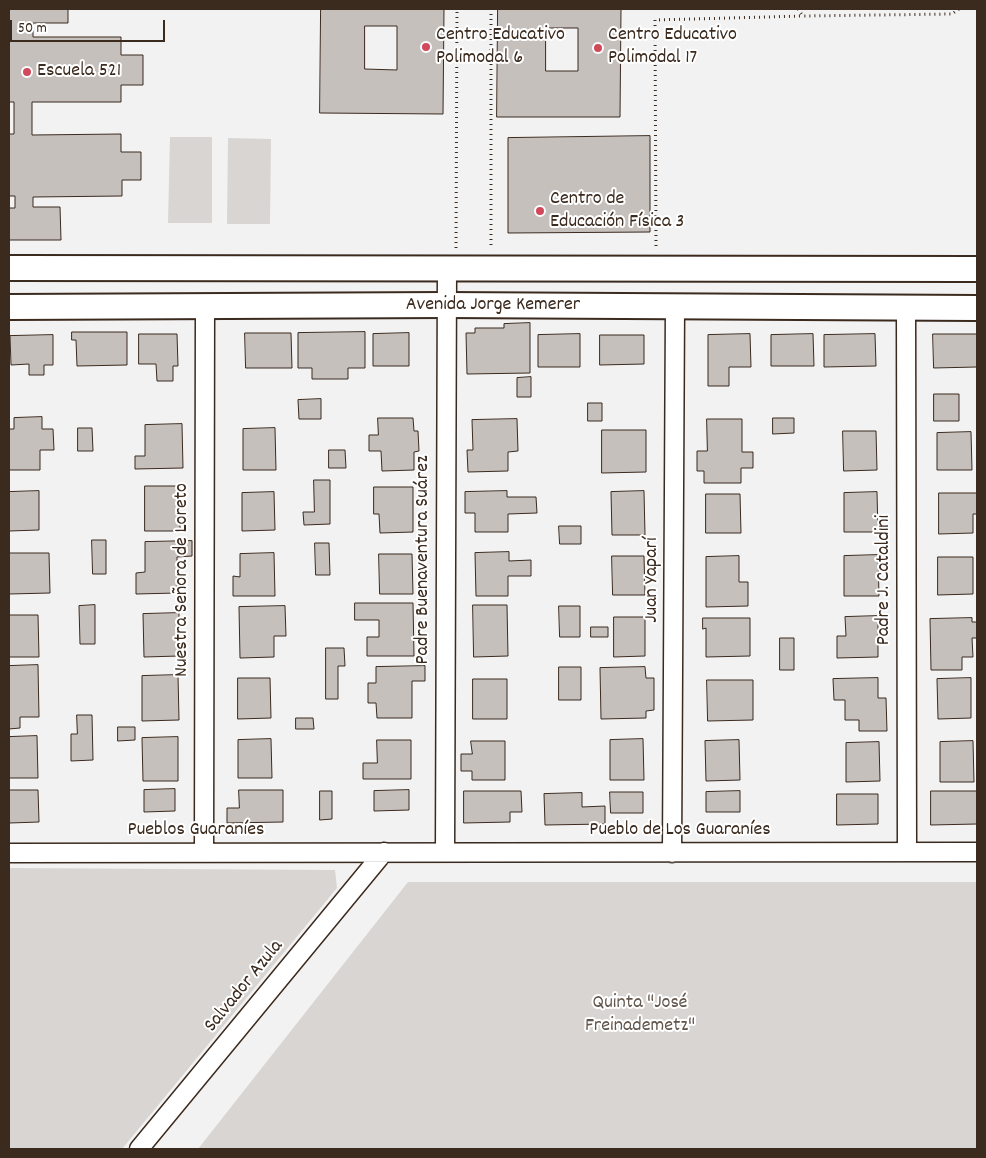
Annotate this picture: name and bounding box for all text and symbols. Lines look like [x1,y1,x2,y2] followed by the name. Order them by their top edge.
[12,10,168,42] scale bar
[18,18,47,40] text: 50 m
[436,24,565,71] place label: Centro Educativo Polimodal 6
[608,24,737,71] place label: Centro Educativo Polimodal 17
[420,41,432,53] marker: Centro Educativo Polimodal 6
[592,42,604,54] marker: Centro Educativo Polimodal 17
[37,60,121,84] place label: Escuela 521
[21,66,33,78] marker: Escuela 521
[550,188,684,235] place label: Centro de Educación Física 3
[534,205,546,217] marker: Centro de Educación Física 3
[406,294,580,318] street label: Avenida Jorge Kemerer
[412,455,436,665] street label: Padre Buenaventura Suárez
[171,483,195,677] street label: Nuestra Señora de Loreto
[873,515,897,645] street label: Padre J. Cataldini
[641,537,665,623] street label: Juan Yaparí
[128,819,264,843] street label: Pueblos Guaraníes
[589,819,771,843] street label: Pueblo de Los Guaraníes
[200,936,290,1038] street label: Salvador Azula
[585,992,695,1039] park label: Quinta "José Freinademetz"

